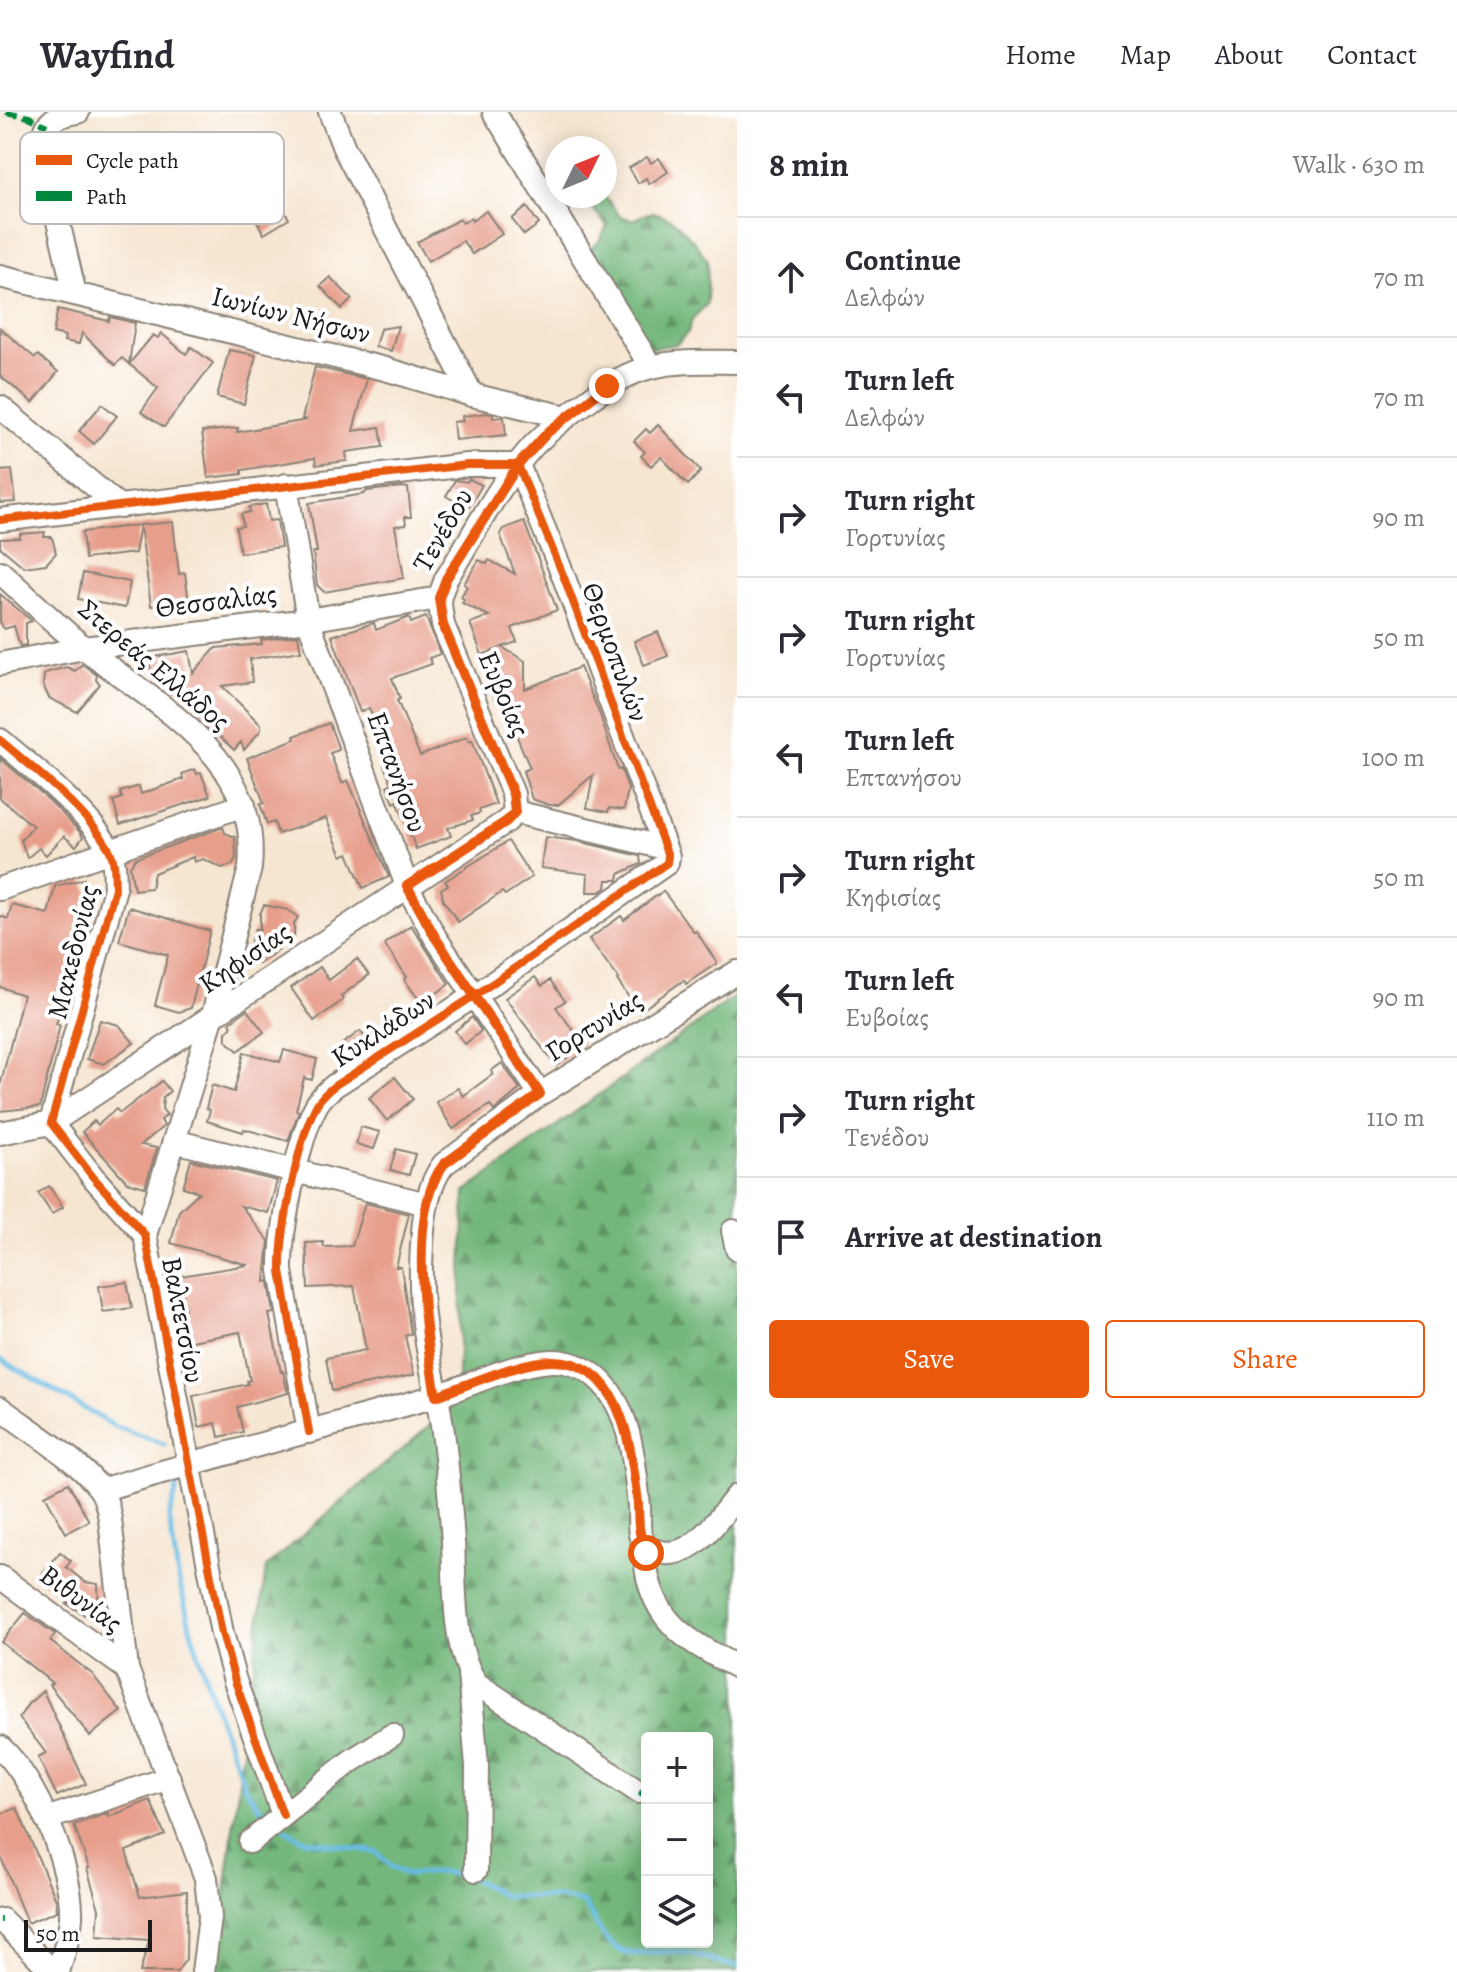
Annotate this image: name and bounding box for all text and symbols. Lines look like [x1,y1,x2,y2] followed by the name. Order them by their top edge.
[40,29,175,81] text: Wayfind
[1005,36,1076,74] text: Home
[1120,36,1171,74] text: Map
[1215,36,1283,74] text: About
[1327,36,1417,74] text: Contact
[20,132,284,224] legend
[545,136,617,208] north arrow
[769,141,849,188] text: 8 min
[86,146,179,176] text: Cycle path
[1293,147,1425,182] text: Walk · 630 m
[86,182,127,212] text: Path
[845,240,961,280] text: Continue
[769,255,813,299] icon: ahead
[1373,260,1425,295] text: 70 m
[208,277,374,353] street label: Ιωνίων Νήσων
[845,280,925,315] text: Δελφών
[845,360,954,400] text: Turn left
[589,368,625,404] route end
[769,375,813,419] icon: left
[1373,380,1425,415] text: 70 m
[845,400,925,435] text: Δελφών
[845,480,975,520] text: Turn right
[404,481,482,579] street label: Τενέδου
[769,495,813,539] icon: right
[1373,500,1425,535] text: 90 m
[845,520,946,555] text: Γορτυνίας
[153,575,279,627] street label: Θεσσαλίας
[572,577,658,727] street label: Θερμοπυλών
[70,590,238,740] street label: Στερεάς Ελλάδος
[845,600,975,640] text: Turn right
[769,615,813,659] icon: right
[1373,620,1425,655] text: 50 m
[845,640,946,675] text: Γορτυνίας
[469,645,539,743] street label: Ευβοίας
[358,706,436,838] street label: Επτανήσου
[845,720,954,760] text: Turn left
[769,735,813,779] icon: left
[1362,740,1425,775] text: 100 m
[845,760,962,795] text: Επτανήσου
[845,840,975,880] text: Turn right
[769,855,813,899] icon: right
[1373,860,1425,895] text: 50 m
[845,880,941,915] text: Κηφισίας
[38,881,108,1023] street label: Μακεδονίας
[191,913,299,1003] street label: Κηφισίας
[845,960,954,1000] text: Turn left
[769,975,813,1019] icon: left
[1373,980,1425,1015] text: 90 m
[324,981,442,1077] street label: Κυκλάδων
[538,981,650,1071] street label: Γορτυνίας
[845,1000,929,1035] text: Ευβοίας
[845,1080,975,1120] text: Turn right
[769,1095,813,1139] icon: right
[1367,1100,1425,1135] text: 110 m
[845,1120,929,1155] text: Τενέδου
[769,1215,813,1259] icon: arrive
[845,1217,1102,1257] text: Arrive at destination
[152,1254,214,1386] street label: Βαλτετσίου
[769,1320,1089,1398] button: Save
[1105,1320,1425,1398] button: Share
[628,1535,664,1571] route start
[32,1556,130,1642] street label: Βιθυνίας
[641,1732,713,1948] map controls
[641,1732,713,1804] button: +
[641,1804,713,1876] button: −
[641,1876,713,1948] button: layers
[24,1916,152,1952] scale bar
[36,1919,80,1949] text: 50 m

